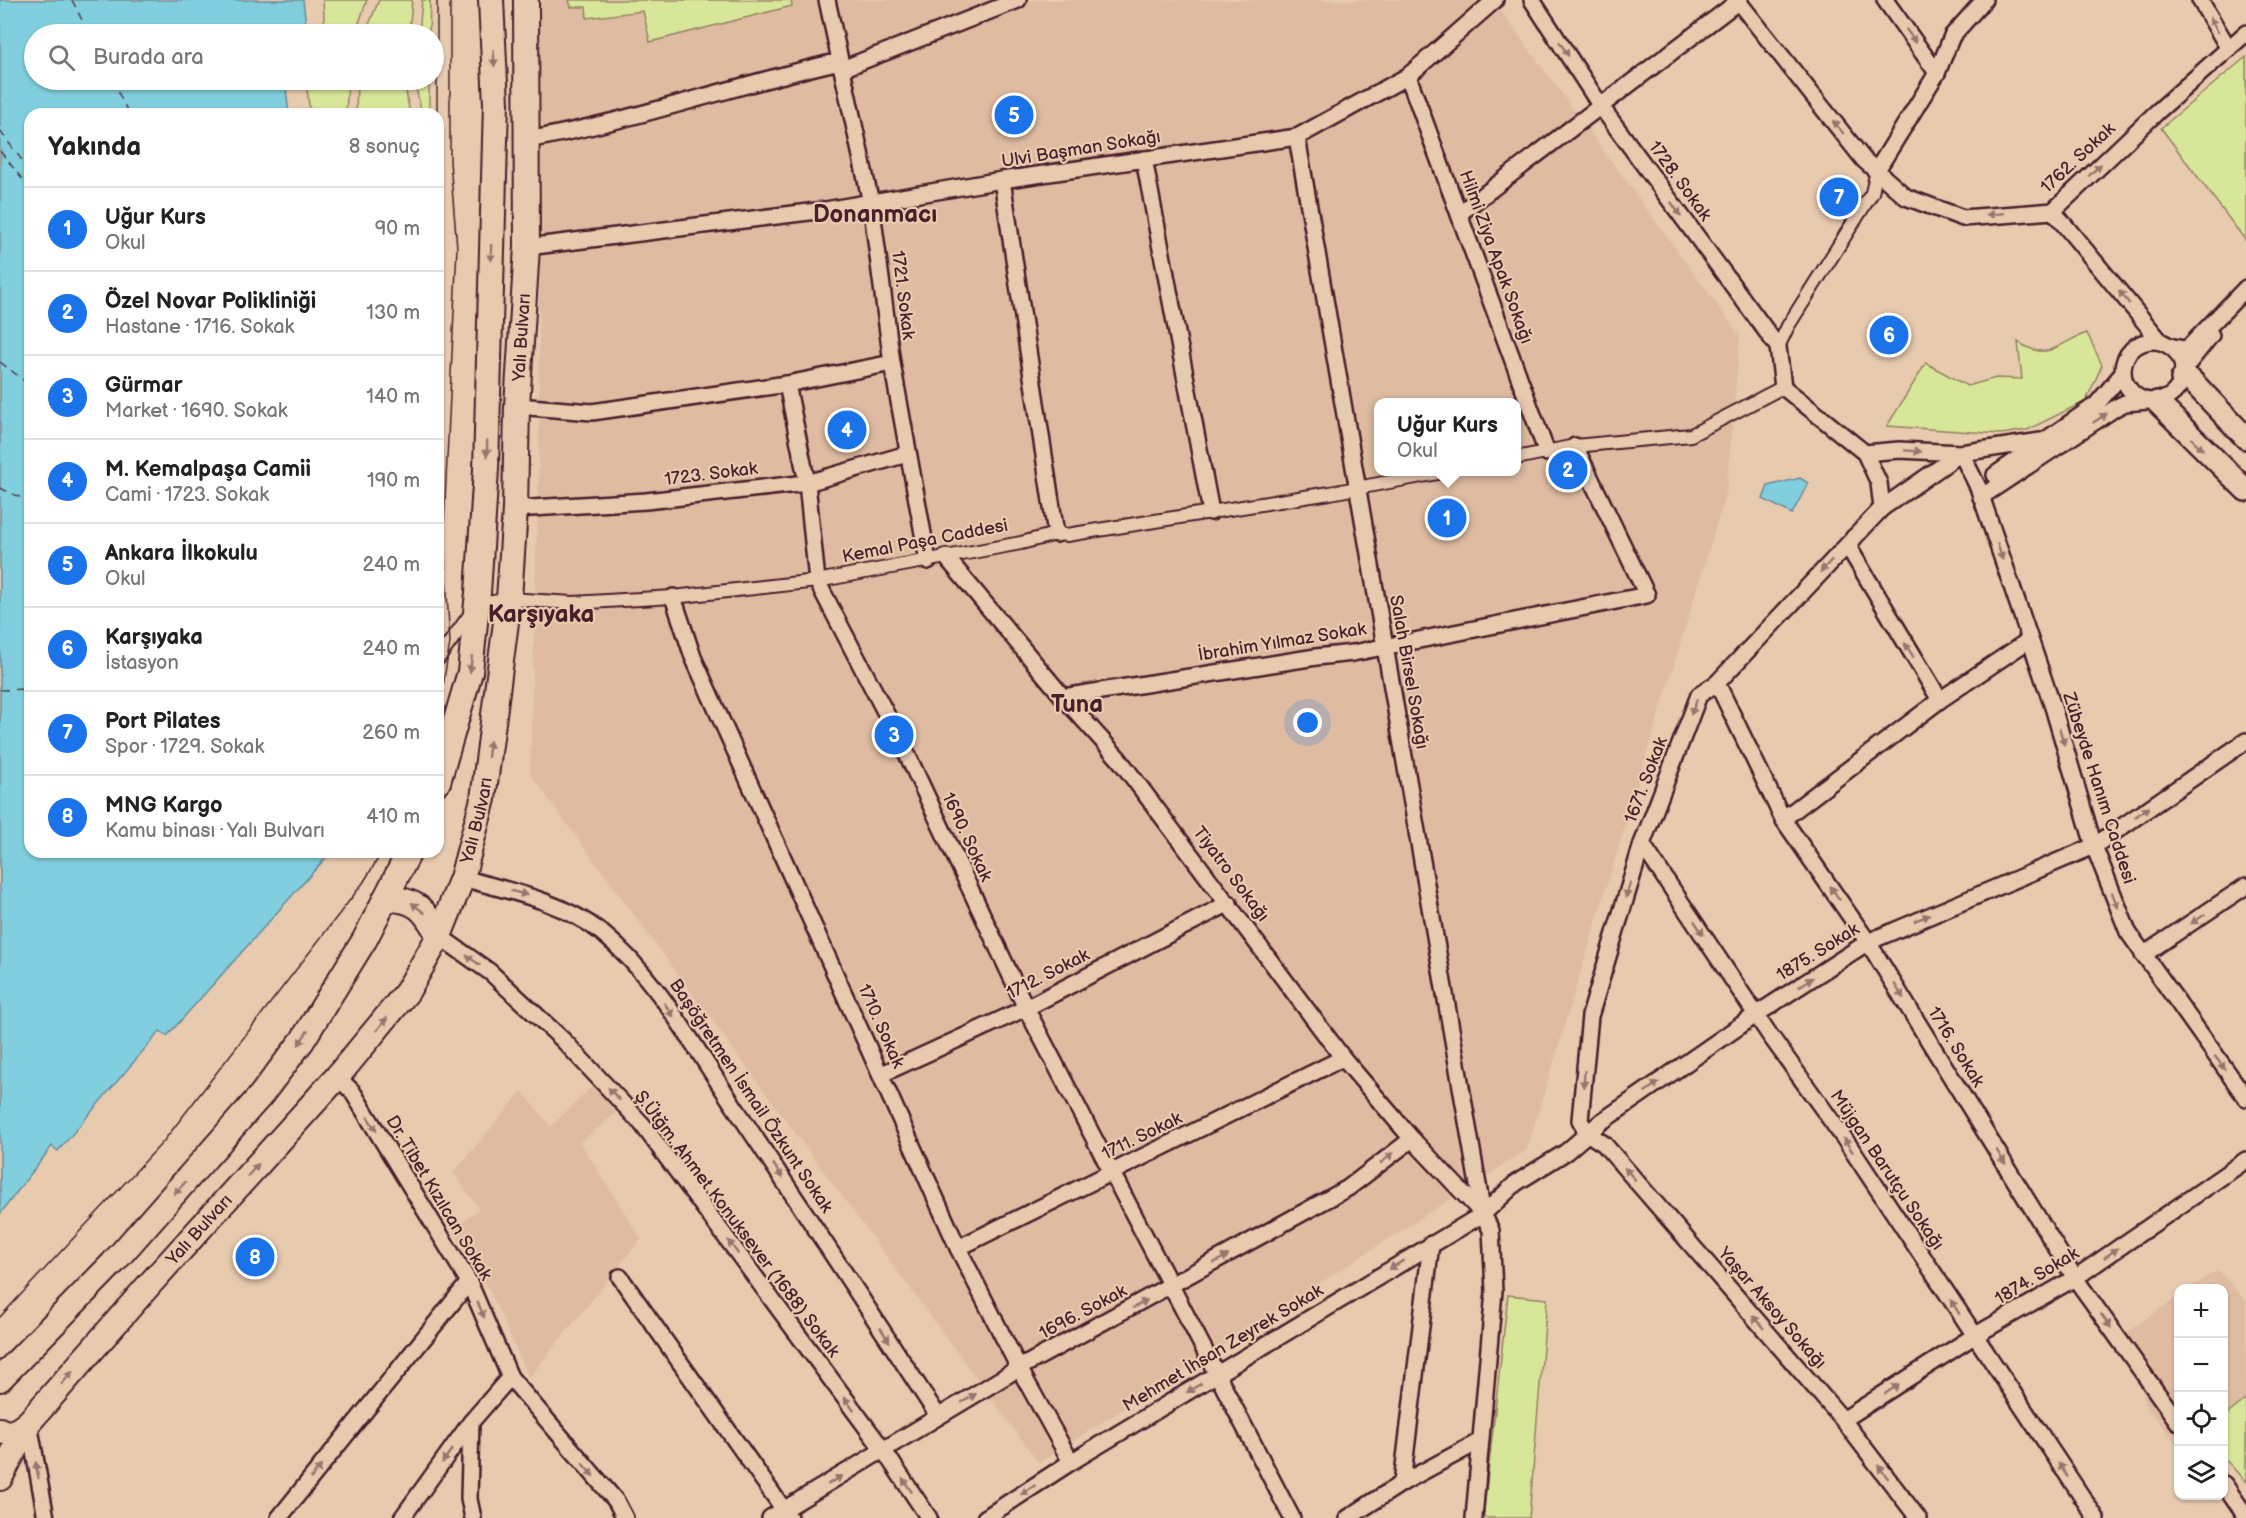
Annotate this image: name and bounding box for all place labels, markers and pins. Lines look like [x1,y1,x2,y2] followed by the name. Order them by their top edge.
[994,92,1034,138] pin: 5
[1820,174,1858,220] pin: 7
[1870,312,1908,358] pin: 6
[828,408,866,452] pin: 4
[1548,448,1588,492] pin: 2
[1428,496,1466,540] pin: 1
[874,712,914,758] pin: 3
[236,1234,274,1280] pin: 8

